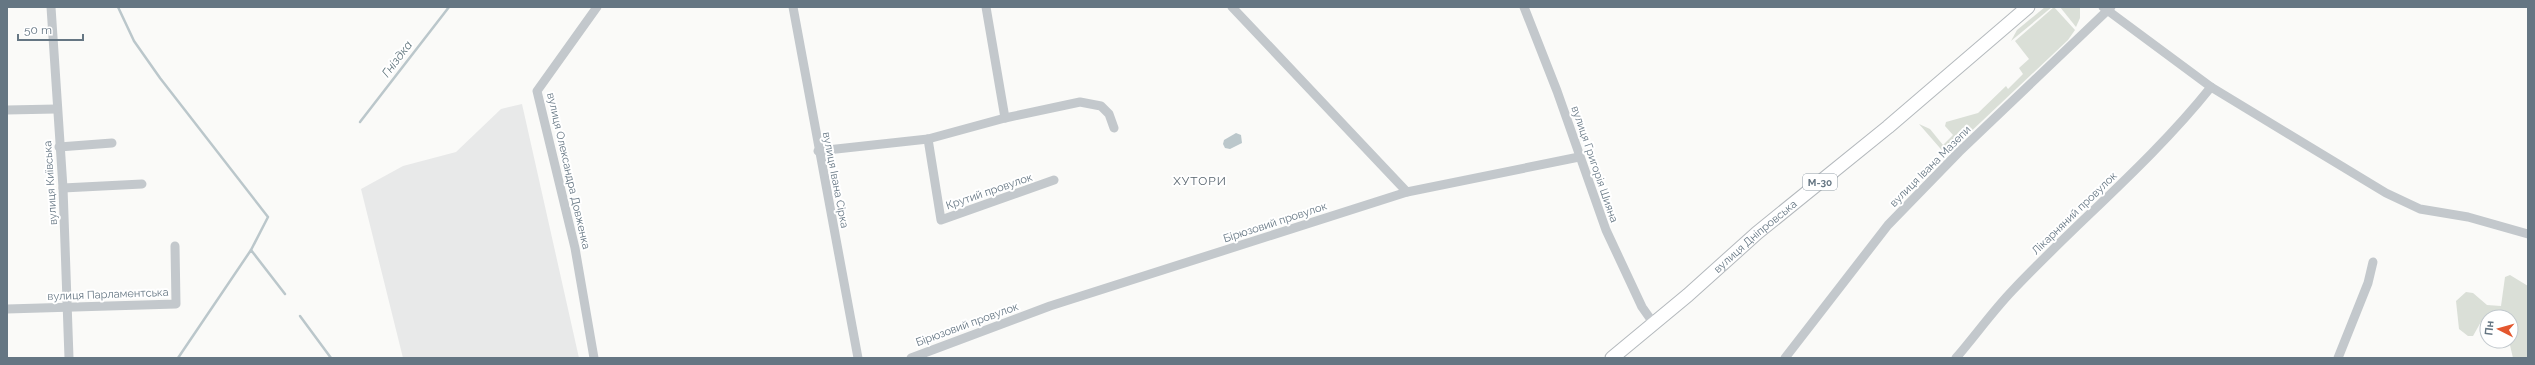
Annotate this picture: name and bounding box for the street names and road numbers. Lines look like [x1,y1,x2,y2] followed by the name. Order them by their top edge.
[544,92,593,251] street label: вулиця Олександра Довженка
[1568,104,1621,224] street label: вулиця Григорія Шияна
[1887,123,1974,210] street label: вулиця Івана Мазепи
[820,131,851,229] street label: вулиця Івана Сірка
[41,140,60,226] street label: вулиця Київська
[2029,169,2120,257] street label: Лікарняний провулок
[944,170,1034,212] street label: Крутий провулок
[1803,174,1837,190] road number: М-30
[1711,197,1800,276] street label: вулиця Дніпровська
[1222,199,1329,245] street label: Бірюзовий провулок
[47,286,169,303] street label: вулиця Парламентська
[914,300,1021,349] street label: Бірюзовий провулок

